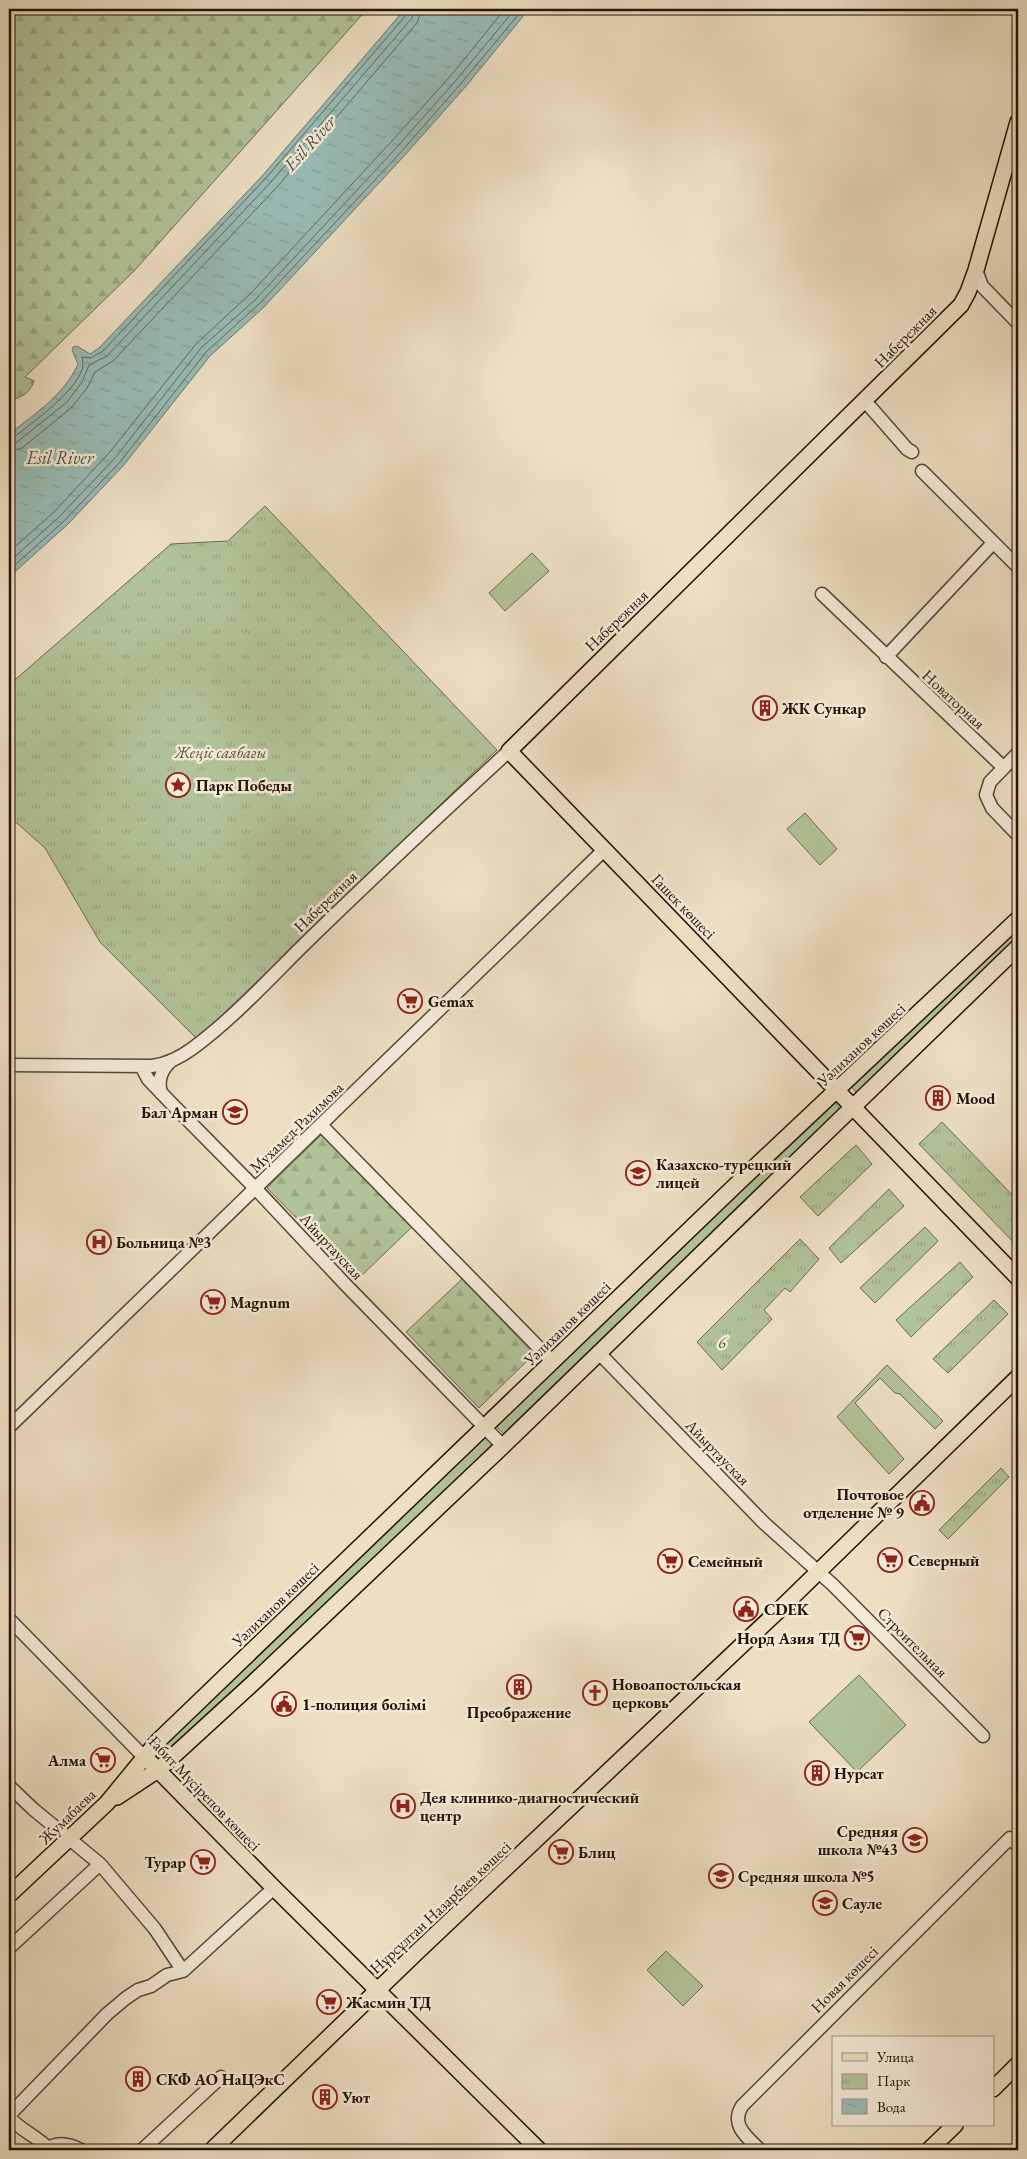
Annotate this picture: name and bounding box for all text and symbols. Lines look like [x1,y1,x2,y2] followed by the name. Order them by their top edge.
[278,109,341,176] water label: Esil River
[870,301,941,372] street label: Набережная
[26,446,95,469] water label: Esil River
[580,585,653,656] street label: Набережная
[918,665,990,734] street label: Новаторная
[752,695,778,721] building icon: ЖК Сункар
[781,698,866,719] place label: ЖК Сункар
[173,742,267,763] park label: Жеңіс саябағы
[165,772,191,798] place icon: Парк Победы
[196,775,293,796] place label: Парк Победы
[289,866,362,937] street label: Набережная
[647,869,720,944] street label: Гашек көшесі
[397,988,423,1014] supermarket icon: Gemax
[428,991,474,1012] place label: Gemax
[812,998,910,1091] street label: Уәлиханов көшесі
[245,1077,348,1177] street label: Мухамед-Рахимова
[925,1085,951,1111] building icon: Mood
[956,1088,995,1109] place label: Mood
[222,1099,248,1125] school or university icon: Бал Арман
[141,1102,218,1123] place label: Бал Арман
[656,1154,792,1193] place label: Казахско-турецкий лицей
[625,1160,651,1186] school or university icon: Казахско-турецкий лицей
[295,1208,368,1284] street label: Айыртауская
[86,1229,112,1255] hospital icon: Больница №3
[116,1232,212,1253] place label: Больница №3
[519,1276,615,1371] street label: Уәлиханов көшесі
[200,1289,226,1315] supermarket icon: Magnum
[230,1292,290,1313] place label: Magnum
[718,1332,728,1353] park label: 6
[680,1414,754,1490] street label: Айыртауская
[803,1484,905,1523] place label: Почтовое отделение № 9
[909,1490,935,1516] public building icon: Почтовое отделение № 9
[877,1547,903,1573] supermarket icon: Северный
[657,1548,683,1574] supermarket icon: Семейный
[908,1550,980,1571] place label: Северный
[688,1551,764,1572] place label: Семейный
[227,1557,323,1652] street label: Уәлиханов көшесі
[733,1596,759,1622] public building icon: CDEK
[764,1599,810,1620] place label: CDEK
[873,1603,952,1682] street label: Строительная
[844,1625,870,1651] supermarket icon: Норд Азия ТД
[737,1628,841,1649] place label: Норд Азия ТД
[506,1674,532,1700] building icon: Преображение
[612,1674,742,1713] place label: Новоапостольская церковь
[582,1680,608,1706] church icon: Новоапостольская церковь
[271,1691,297,1717] public building icon: 1-полиция болiмi
[302,1694,426,1715] place label: 1-полиция болiмi
[467,1702,572,1723] place label: Преображение
[144,1731,265,1856] street label: Ғабит Мүсірепов көшесі
[90,1747,116,1773] supermarket icon: Алма
[47,1750,87,1771] place label: Алма
[804,1760,830,1786] building icon: Нурсат
[834,1763,885,1784] place label: Нурсат
[34,1784,101,1849] street label: Жумабаева
[420,1787,640,1826] place label: Дея клинико-диагностический центр
[390,1793,416,1819] hospital icon: Дея клинико-диагностический центр
[818,1821,898,1860] place label: Средняя школа №43
[902,1827,928,1853] school or university icon: Средняя школа №43
[365,1836,516,1978] street label: Нұрсұлтан Назарбаев көшесі
[548,1839,574,1865] supermarket icon: Блиц
[578,1842,616,1863] place label: Блиц
[190,1849,216,1875] supermarket icon: Турар
[144,1852,186,1873] place label: Турар
[708,1863,734,1889] school or university icon: Средняя школа №5
[738,1866,875,1887] place label: Средняя школа №5
[812,1890,838,1916] school or university icon: Сауле
[842,1893,883,1914] place label: Сауле
[806,1941,883,2018] street label: Новая көшесі
[316,1989,342,2015] supermarket icon: Жасмин ТД
[345,1992,432,2013] place label: Жасмин ТД
[832,2036,994,2126] legend
[876,2047,914,2066] text: Улица
[125,2066,151,2092] building icon: СКФ АО НаЦЭкС
[156,2069,285,2090] place label: СКФ АО НаЦЭкС
[877,2071,910,2090] text: Парк
[312,2084,338,2110] building icon: Уют
[341,2087,371,2108] place label: Уют
[877,2097,906,2116] text: Вода

